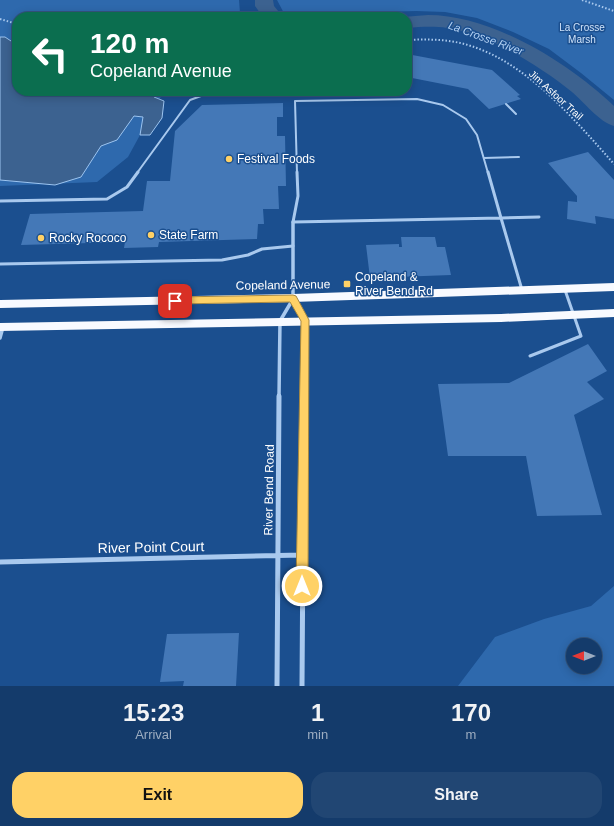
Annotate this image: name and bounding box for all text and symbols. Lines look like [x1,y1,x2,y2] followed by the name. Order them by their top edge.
[447,19,526,58] water label: La Crosse River
[559,22,605,45] park label: La Crosse Marsh
[24,28,76,80] icon: left
[90,28,169,59] text: 120 m
[90,61,232,81] text: Copeland Avenue
[527,68,585,122] street label: Jim Asfoor Trail
[237,152,315,166] place label: Festival Foods
[224,154,234,164] marker: Festival Foods
[159,228,218,242] place label: State Farm
[146,230,156,240] marker: State Farm
[49,231,127,245] place label: Rocky Rococo
[36,233,46,243] marker: Rocky Rococo
[355,270,433,298] place label: Copeland & River Bend Rd
[236,277,331,293] street label: Copeland Avenue
[342,279,352,289] marker: Copeland & River Bend Rd
[158,284,192,318] pin
[164,290,186,312] icon: arrive
[261,444,277,536] street label: River Bend Road
[98,538,205,556] street label: River Point Court
[281,565,323,607] position arrow
[566,638,602,674] north arrow
[566,638,602,674] map controls
[123,699,184,726] text: 15:23
[311,699,324,726] text: 1
[451,699,491,726] text: 170
[135,727,172,742] text: Arrival
[307,727,328,742] text: min
[466,727,476,742] text: m
[12,772,303,818] button: Exit
[311,772,602,818] button: Share

